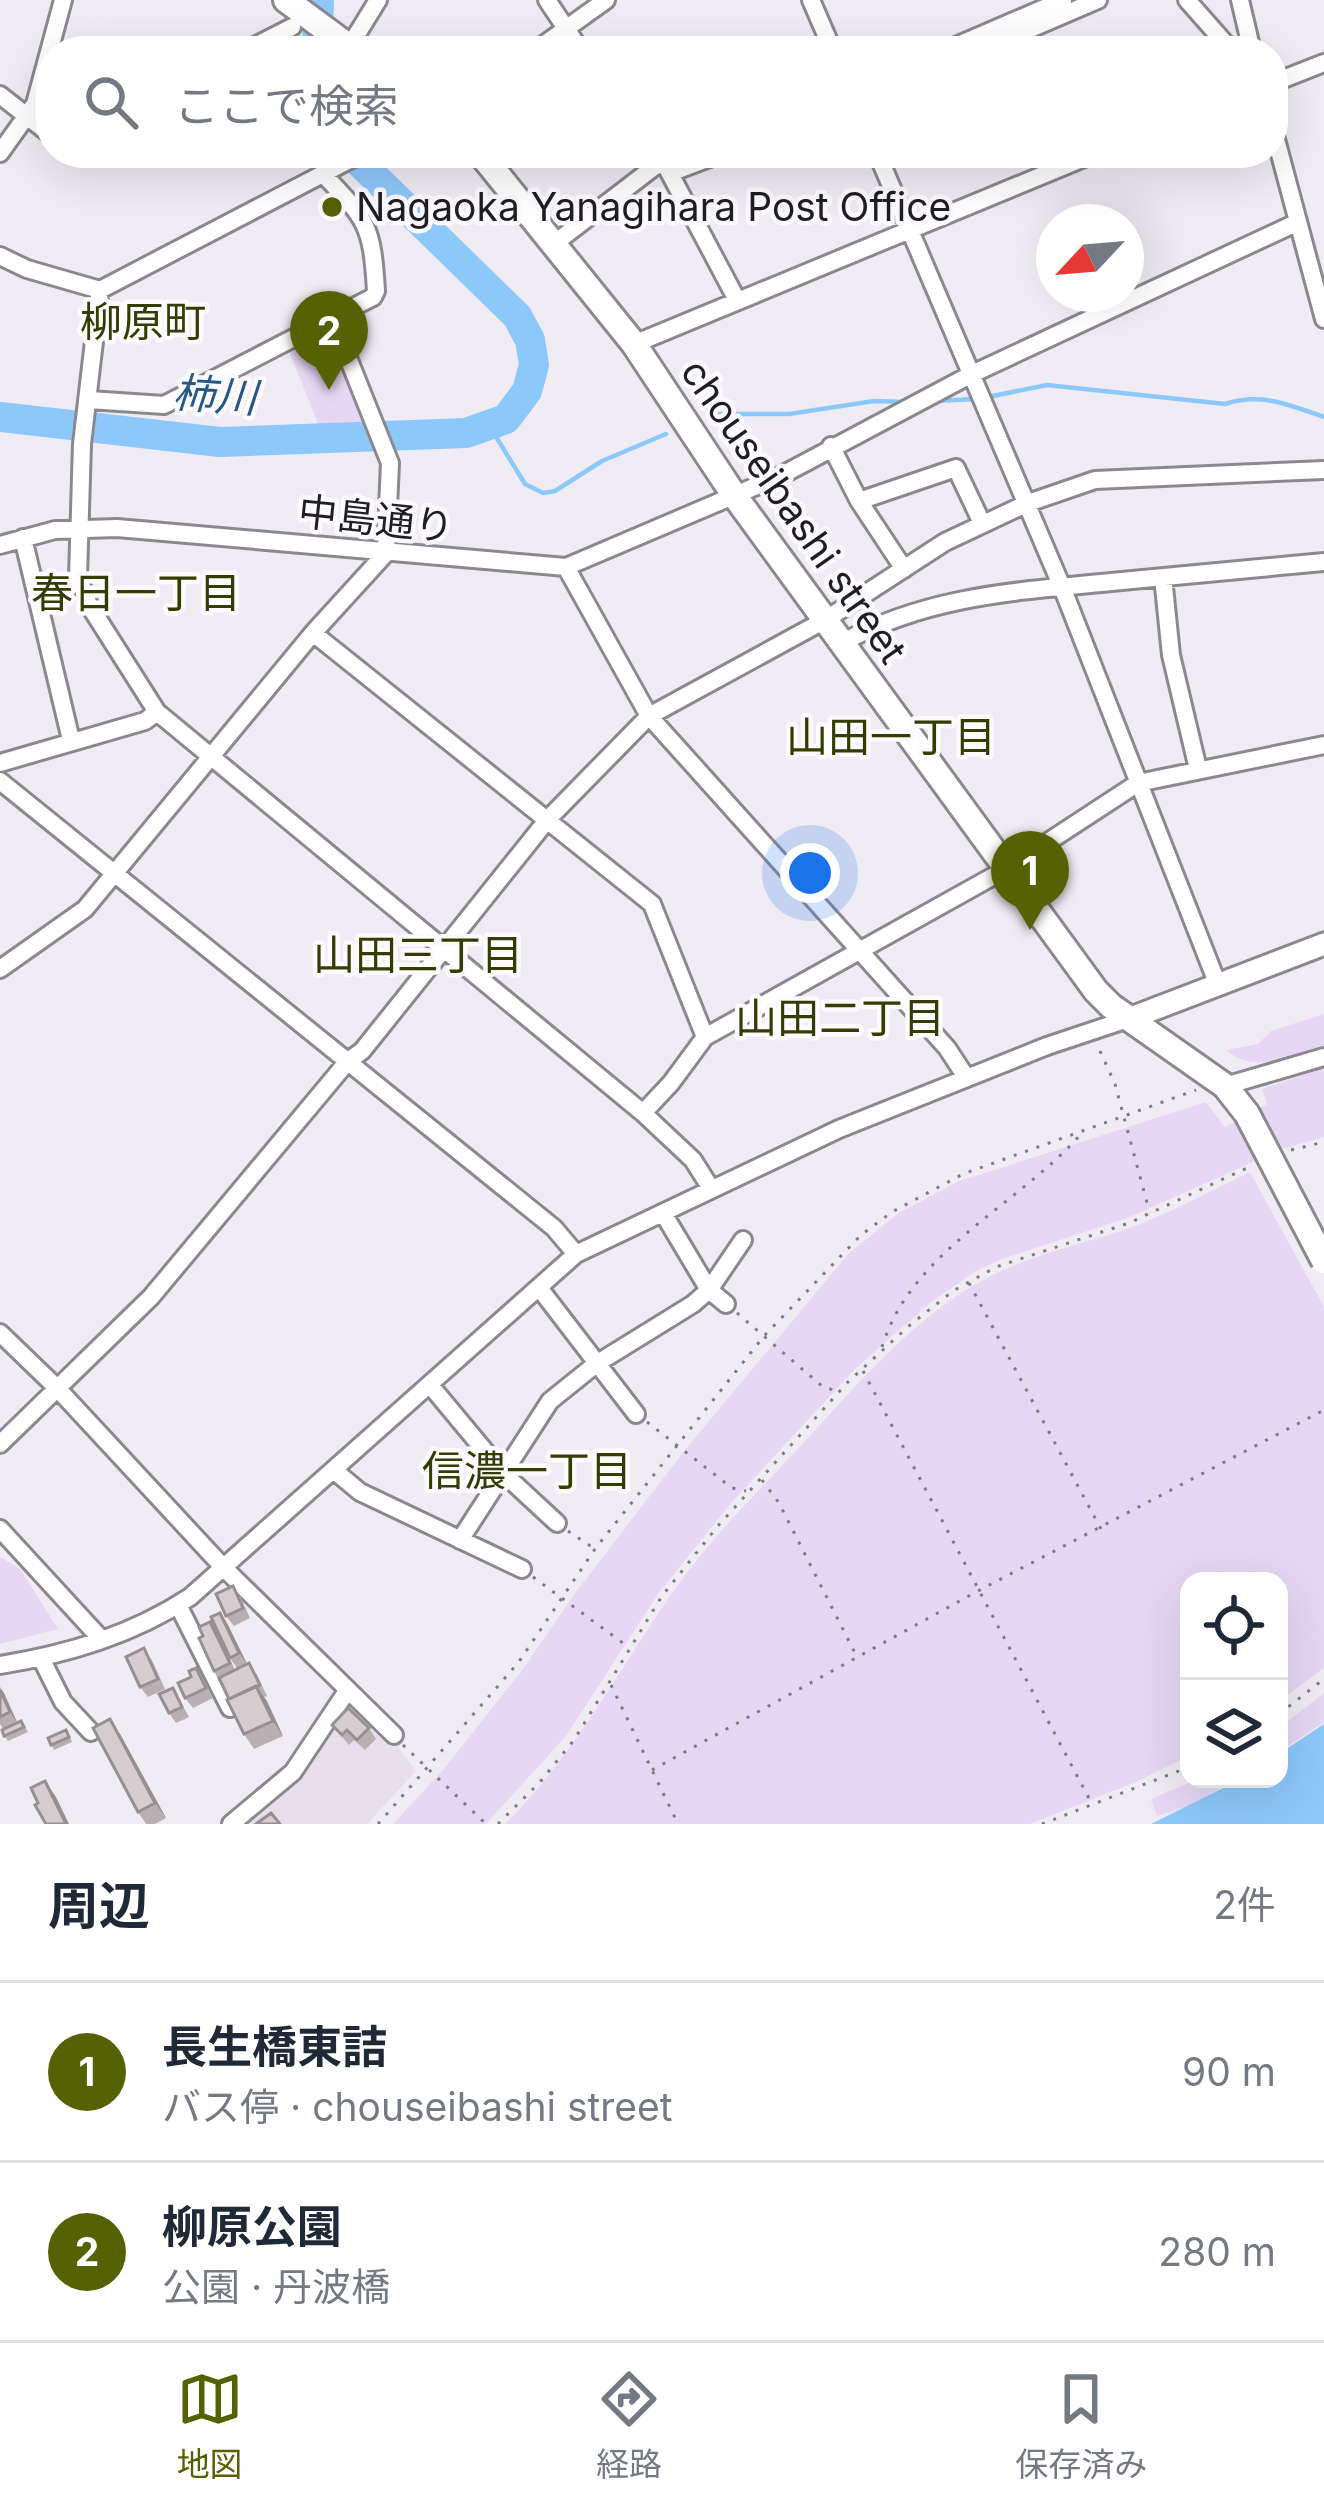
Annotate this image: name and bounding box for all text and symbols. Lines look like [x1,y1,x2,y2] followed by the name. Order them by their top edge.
[36,36,1288,168] search box
[78,69,144,135] icon: search
[174,78,399,133] text: ここで検索
[356,183,951,230] place label: Nagaoka Yanagihara Post Office
[319,194,345,220] marker: Nagaoka Yanagihara Post Office
[1036,204,1144,312] north arrow
[290,291,368,390] pin: 2
[80,296,206,347] district label: 柳原町
[672,350,917,672] street label: chouseibashi street
[171,366,263,423] water label: 柿川
[296,487,456,550] street label: 中島通り
[31,567,241,618] district label: 春日一丁目
[786,711,996,762] district label: 山田一丁目
[991,831,1069,930] pin: 1
[780,843,840,903] your location
[313,929,523,980] district label: 山田三丁目
[735,992,945,1043] district label: 山田二丁目
[422,1445,632,1496] district label: 信濃一丁目
[1180,1572,1288,1788] map controls
[1180,1572,1288,1680] button: locate
[1180,1680,1288,1788] button: layers
[48,1875,150,1936] text: 周辺
[1213,1881,1276,1928] text: 2件
[162,2019,387,2074] text: 長生橋東詰
[79,2048,95,2095] text: 1
[1182,2048,1276,2095] text: 90 m
[162,2083,673,2130] text: バス停 · chouseibashi street
[162,2199,342,2254] text: 柳原公園
[75,2228,99,2275] text: 2
[1158,2228,1276,2275] text: 280 m
[162,2263,390,2310] text: 公園 · 丹波橋
[177,2366,243,2486] tab: 地図
[596,2366,662,2486] tab: 経路
[1015,2366,1147,2486] tab: 保存済み

